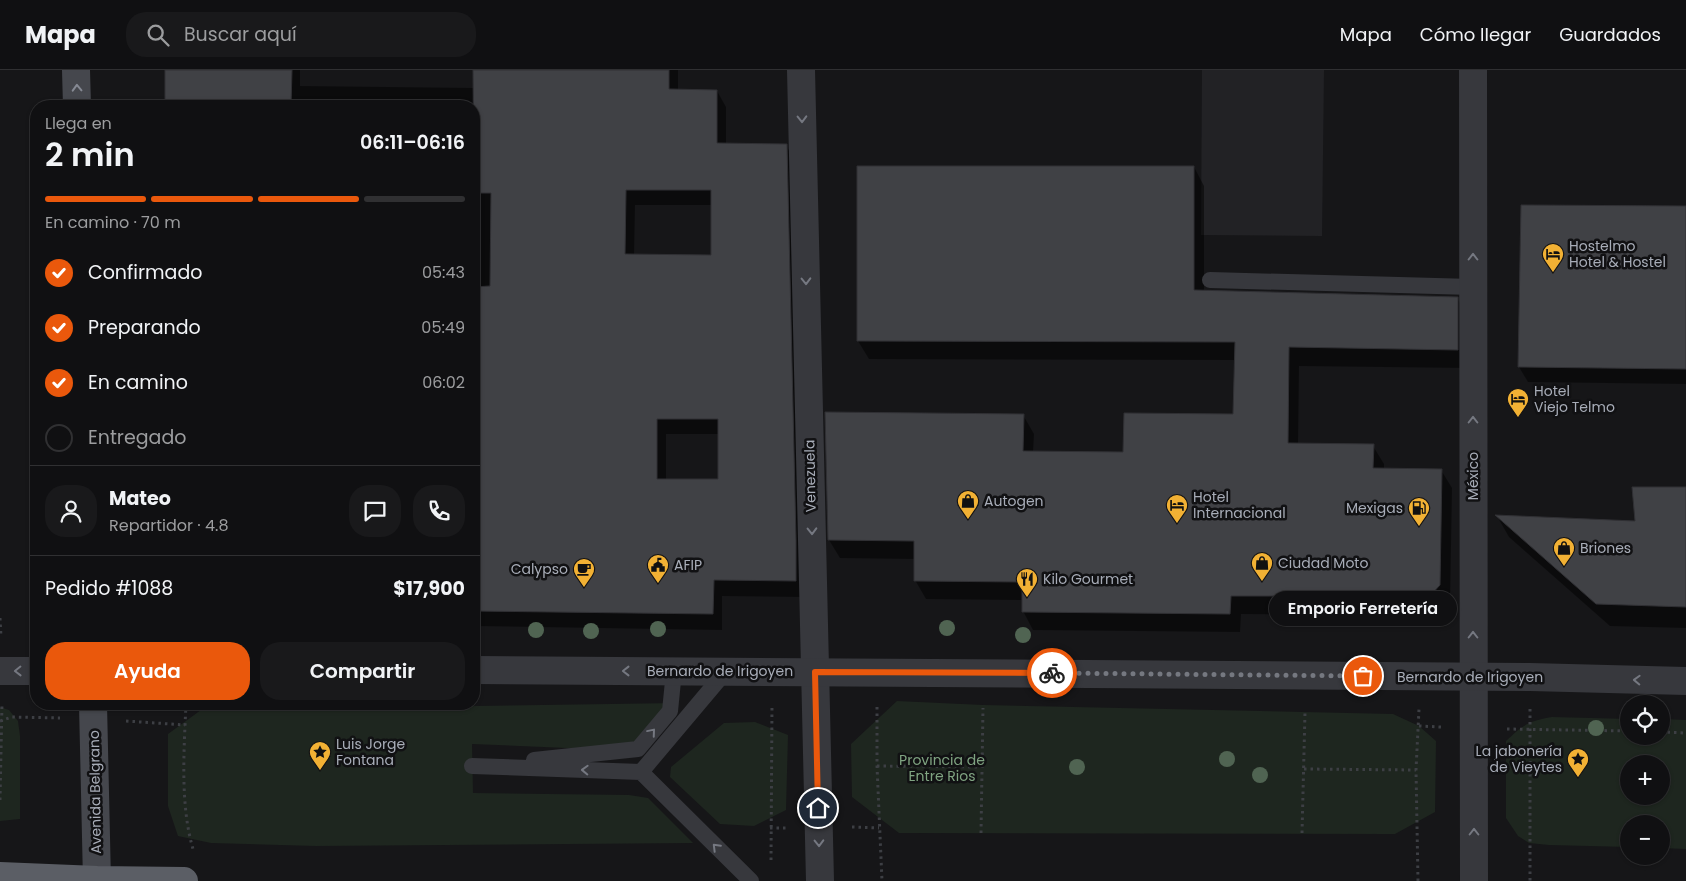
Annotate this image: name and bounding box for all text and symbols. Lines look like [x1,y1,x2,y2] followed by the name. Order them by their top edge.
[126,12,476,57] search box
[25,18,96,51] text: Mapa
[144,21,172,49] icon: search
[184,21,297,48] text: Buscar aquí
[1340,22,1392,47] text: Mapa
[1420,22,1531,47] text: Cómo llegar
[1559,22,1661,47] text: Guardados
[71,84,82,92] one-way arrow
[45,112,112,135] text: Llega en
[797,115,807,123] one-way arrow
[360,129,465,156] text: 06:11–06:16
[45,132,135,177] text: 2 min
[45,211,181,234] text: En camino · 70 m
[1569,236,1666,272] place label: Hostelmo Hotel & Hostel
[1541,242,1565,273] hotel icon: Hostelmo Hotel & Hostel
[1468,253,1478,261] one-way arrow
[45,259,73,287] icon: check
[88,259,202,286] text: Confirmado
[422,261,465,284] text: 05:43
[800,277,811,285] one-way arrow
[45,314,73,342] icon: check
[88,314,201,341] text: Preparando
[421,316,465,339] text: 05:49
[45,369,73,397] icon: check
[88,369,188,396] text: En camino
[422,371,465,394] text: 06:02
[1534,381,1615,417] place label: Hotel Viejo Telmo
[1506,387,1530,418] hotel icon: Hotel Viejo Telmo
[1468,416,1478,424] one-way arrow
[88,424,186,451] text: Entregado
[799,439,821,513] street label: Venezuela
[1463,452,1483,500] street label: México
[45,485,97,537] button: person
[109,485,171,512] text: Mateo
[349,485,401,537] button: chat
[413,485,465,537] button: phone
[1193,487,1286,523] place label: Hotel Internacional
[956,489,980,520] shop icon: Autogen
[984,491,1044,511] place label: Autogen
[1165,493,1189,524] hotel icon: Hotel Internacional
[1407,496,1431,527] fuel station icon: Mexigas
[1346,498,1403,518] place label: Mexigas
[109,514,229,537] text: Repartidor · 4.8
[806,527,817,535] one-way arrow
[1552,536,1576,567] shop icon: Briones
[1580,538,1631,558] place label: Briones
[1250,551,1274,582] shop icon: Ciudad Moto
[646,553,670,584] public building icon: AFIP
[1278,553,1368,573] place label: Ciudad Moto
[674,555,702,575] place label: AFIP
[572,557,596,588] cafe icon: Calypso
[511,559,568,579] place label: Calypso
[1015,567,1039,598] restaurant icon: Kilo Gourmet
[1043,569,1133,589] place label: Kilo Gourmet
[45,575,173,602] text: Pedido #1088
[393,575,465,602] text: $17,900
[1269,591,1457,626] callout: Emporio Ferretería
[1288,597,1438,620] text: Emporio Ferretería
[1468,631,1478,638] one-way arrow
[45,642,250,700] button: Ayuda
[260,642,465,700] button: Compartir
[1027,648,1077,698] courier
[1342,655,1384,697] pin
[1038,659,1066,687] icon: bike
[647,661,793,681] street label: Bernardo de Irigoyen
[1349,662,1377,690] icon: bag
[622,665,630,676] one-way arrow
[14,666,22,676] one-way arrow
[1397,667,1543,687] street label: Bernardo de Irigoyen
[1633,675,1641,685] one-way arrow
[1620,695,1670,865] map controls
[1620,695,1670,745] button: locate
[646,729,655,738] one-way arrow
[84,730,106,854] street label: Avenida Belgrano
[336,734,406,770] place label: Luis Jorge Fontana
[308,740,332,771] place icon: Luis Jorge Fontana
[1476,741,1562,777] place label: La jabonería de Vieytes
[1566,747,1590,778] place icon: La jabonería de Vieytes
[899,750,985,786] park label: Provincia de Entre Rios
[1620,755,1670,805] button: +
[580,765,588,776] one-way arrow
[797,787,839,829] pin
[804,794,832,822] icon: home
[1620,815,1670,865] button: −
[1469,828,1479,836] one-way arrow
[814,840,824,847] one-way arrow
[713,844,722,853] one-way arrow

